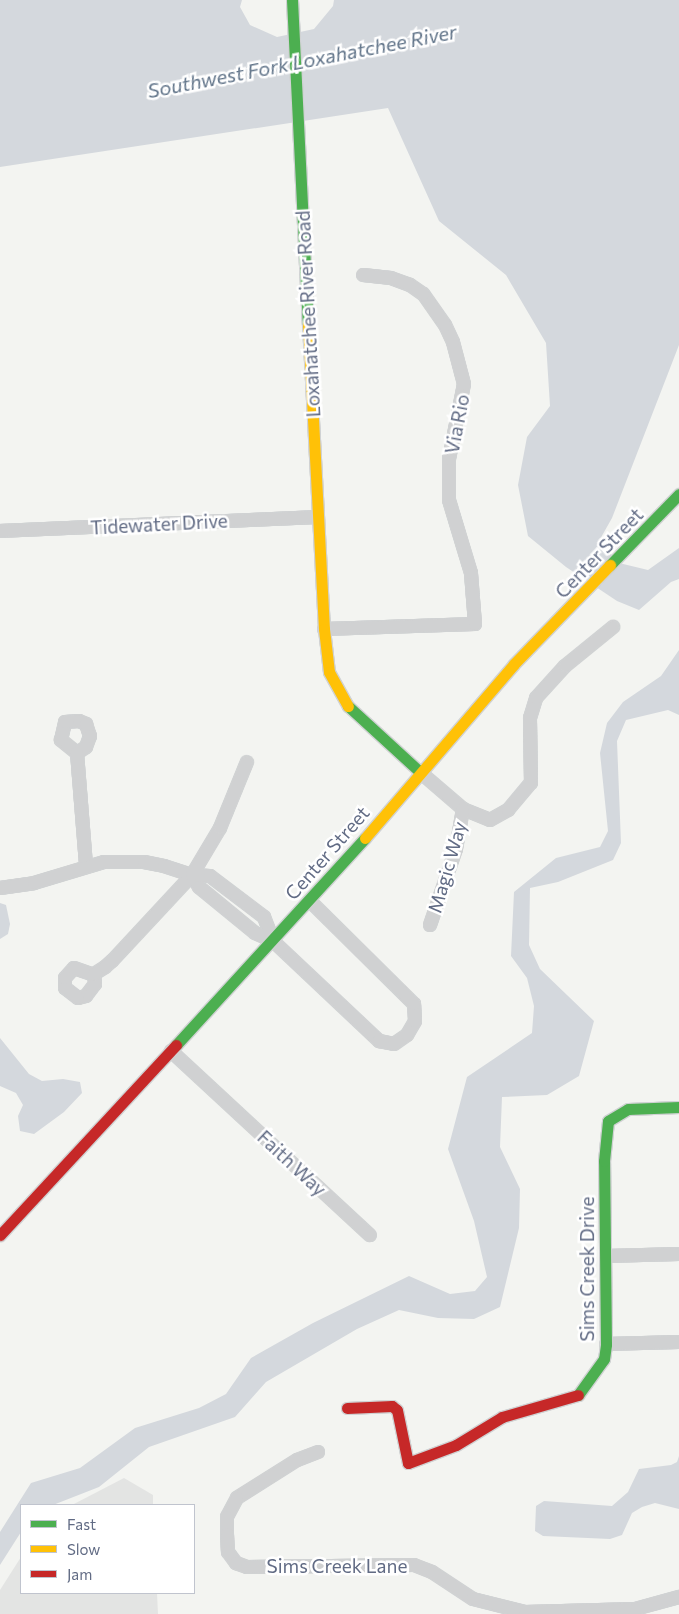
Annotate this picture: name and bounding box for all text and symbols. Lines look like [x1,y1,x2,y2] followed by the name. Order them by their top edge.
[145,19,459,103] water label: Southwest Fork Loxahatchee River
[291,210,325,418] street label: Loxahatchee River Road
[440,392,474,456] street label: Via Rio
[550,503,648,603] street label: Center Street
[90,509,228,539] street label: Tidewater Drive
[280,802,374,904] street label: Center Street
[423,819,471,915] street label: Magic Way
[253,1125,331,1201] street label: Faith Way
[576,1196,598,1342] street label: Sims Creek Drive
[20,1504,195,1594] legend
[67,1515,96,1533] text: Fast
[67,1540,100,1558] text: Slow
[267,1555,407,1577] street label: Sims Creek Lane
[67,1565,92,1583] text: Jam

